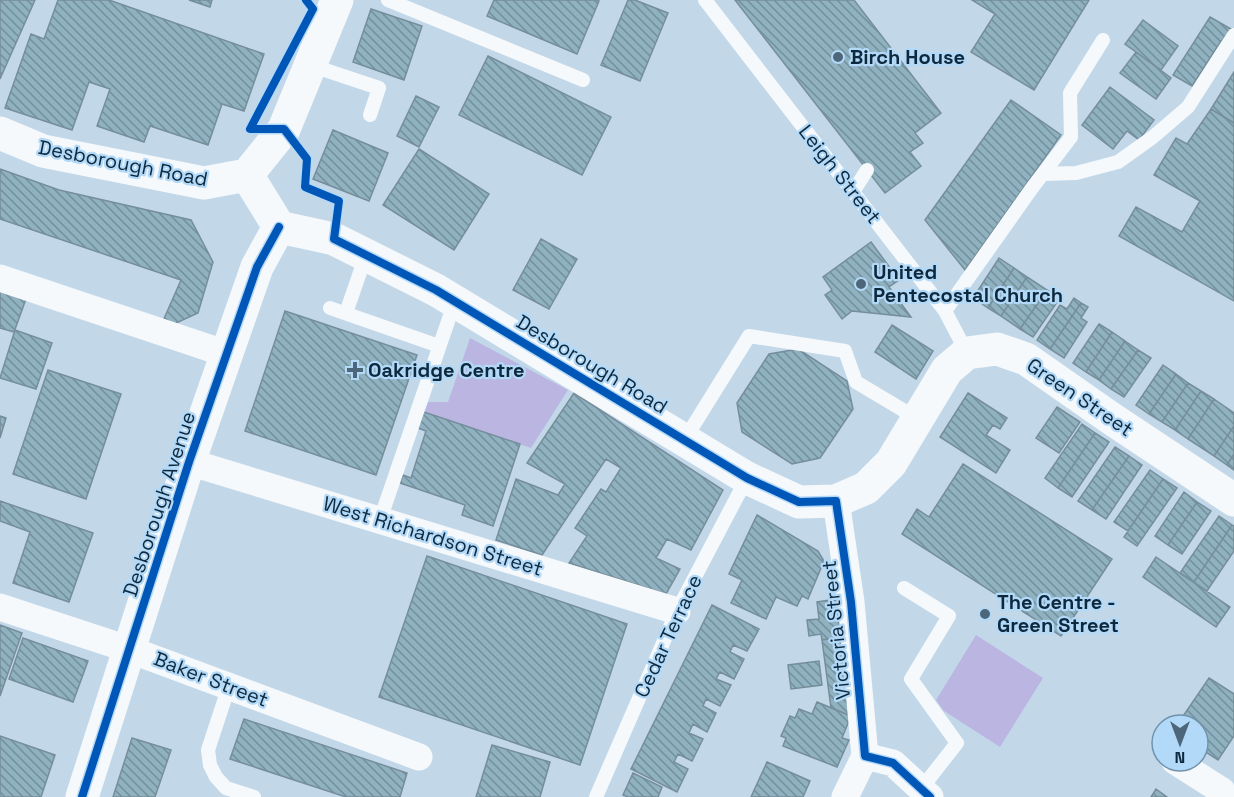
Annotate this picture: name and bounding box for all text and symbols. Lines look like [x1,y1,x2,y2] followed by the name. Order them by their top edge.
[850,44,965,70] place label: Birch House
[831,50,845,64] marker: Birch House
[793,119,887,229] street label: Leigh Street
[36,134,210,192] street label: Desborough Road
[873,259,1063,308] place label: United Pentecostal Church
[854,277,868,291] marker: United Pentecostal Church
[512,309,672,419] street label: Desborough Road
[1022,352,1138,442] street label: Green Street
[368,357,524,383] place label: Oakridge Centre
[346,361,364,379] marker: Oakridge Centre
[117,408,201,600] street label: Desborough Avenue
[320,490,546,582] street label: West Richardson Street
[816,559,856,701] street label: Victoria Street
[628,570,708,702] street label: Cedar Terrace
[997,589,1119,638] place label: The Centre - Green Street
[978,607,992,621] marker: The Centre - Green Street
[150,645,272,713] street label: Baker Street
[1150,713,1210,773] north arrow
[1175,747,1185,768] text: N

